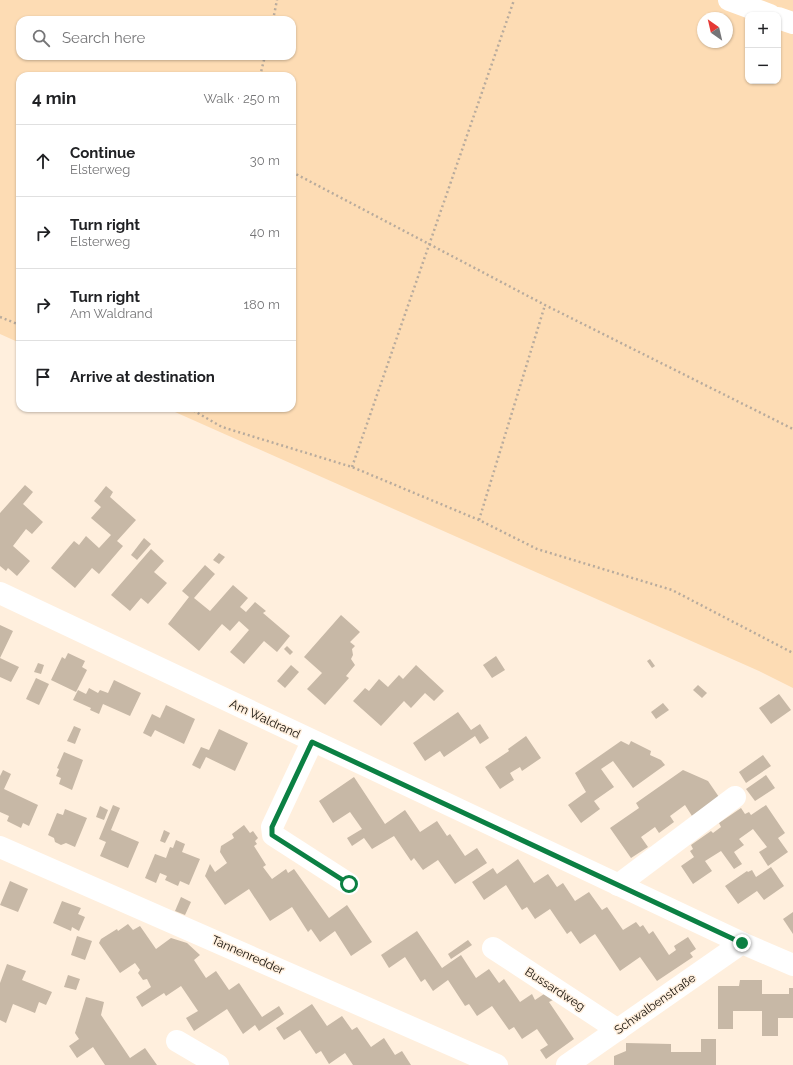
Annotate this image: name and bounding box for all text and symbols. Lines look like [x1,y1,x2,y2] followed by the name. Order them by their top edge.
[697,12,733,48] north arrow
[745,12,781,84] map controls
[745,12,781,48] button: +
[16,16,296,60] search box
[30,27,52,49] icon: search
[62,29,145,47] text: Search here
[745,48,781,84] button: −
[32,88,76,108] text: 4 min
[203,91,280,106] text: Walk · 250 m
[70,144,135,162] text: Continue
[32,150,54,172] icon: ahead
[250,153,280,168] text: 30 m
[70,162,130,177] text: Elsterweg
[70,216,140,234] text: Turn right
[32,222,54,244] icon: right
[250,225,280,240] text: 40 m
[70,234,130,249] text: Elsterweg
[70,288,140,306] text: Turn right
[32,294,54,316] icon: right
[244,297,280,312] text: 180 m
[70,306,153,321] text: Am Waldrand
[32,366,54,388] icon: arrive
[70,368,215,386] text: Arrive at destination
[228,697,302,741] street label: Am Waldrand
[340,875,358,893] route start
[210,933,287,978] street label: Tannenredder
[733,934,751,952] route end
[522,964,588,1014] street label: Bussardweg
[612,971,698,1037] street label: Schwalbenstraße

